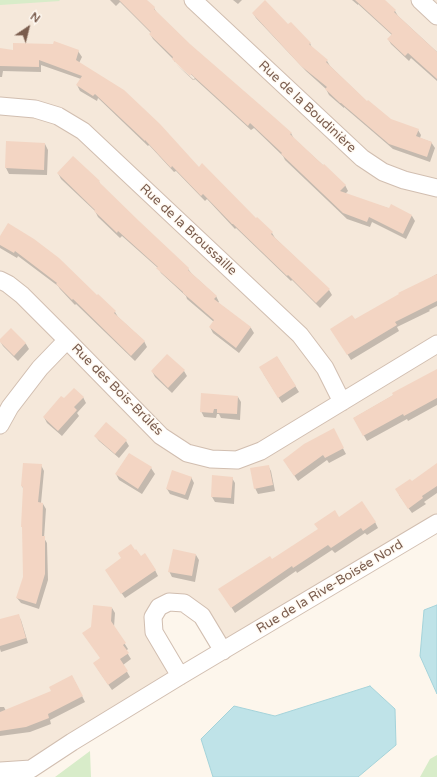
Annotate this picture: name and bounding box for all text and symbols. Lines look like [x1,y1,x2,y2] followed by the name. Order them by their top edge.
[8,8,48,48] north arrow
[28,10,43,26] text: N
[255,58,359,156] street label: Rue de la Boudinière
[136,181,240,279] street label: Rue de la Broussaille
[68,341,166,439] street label: Rue des Bois-Brûlés
[254,537,406,637] street label: Rue de la Rive-Boisée Nord

